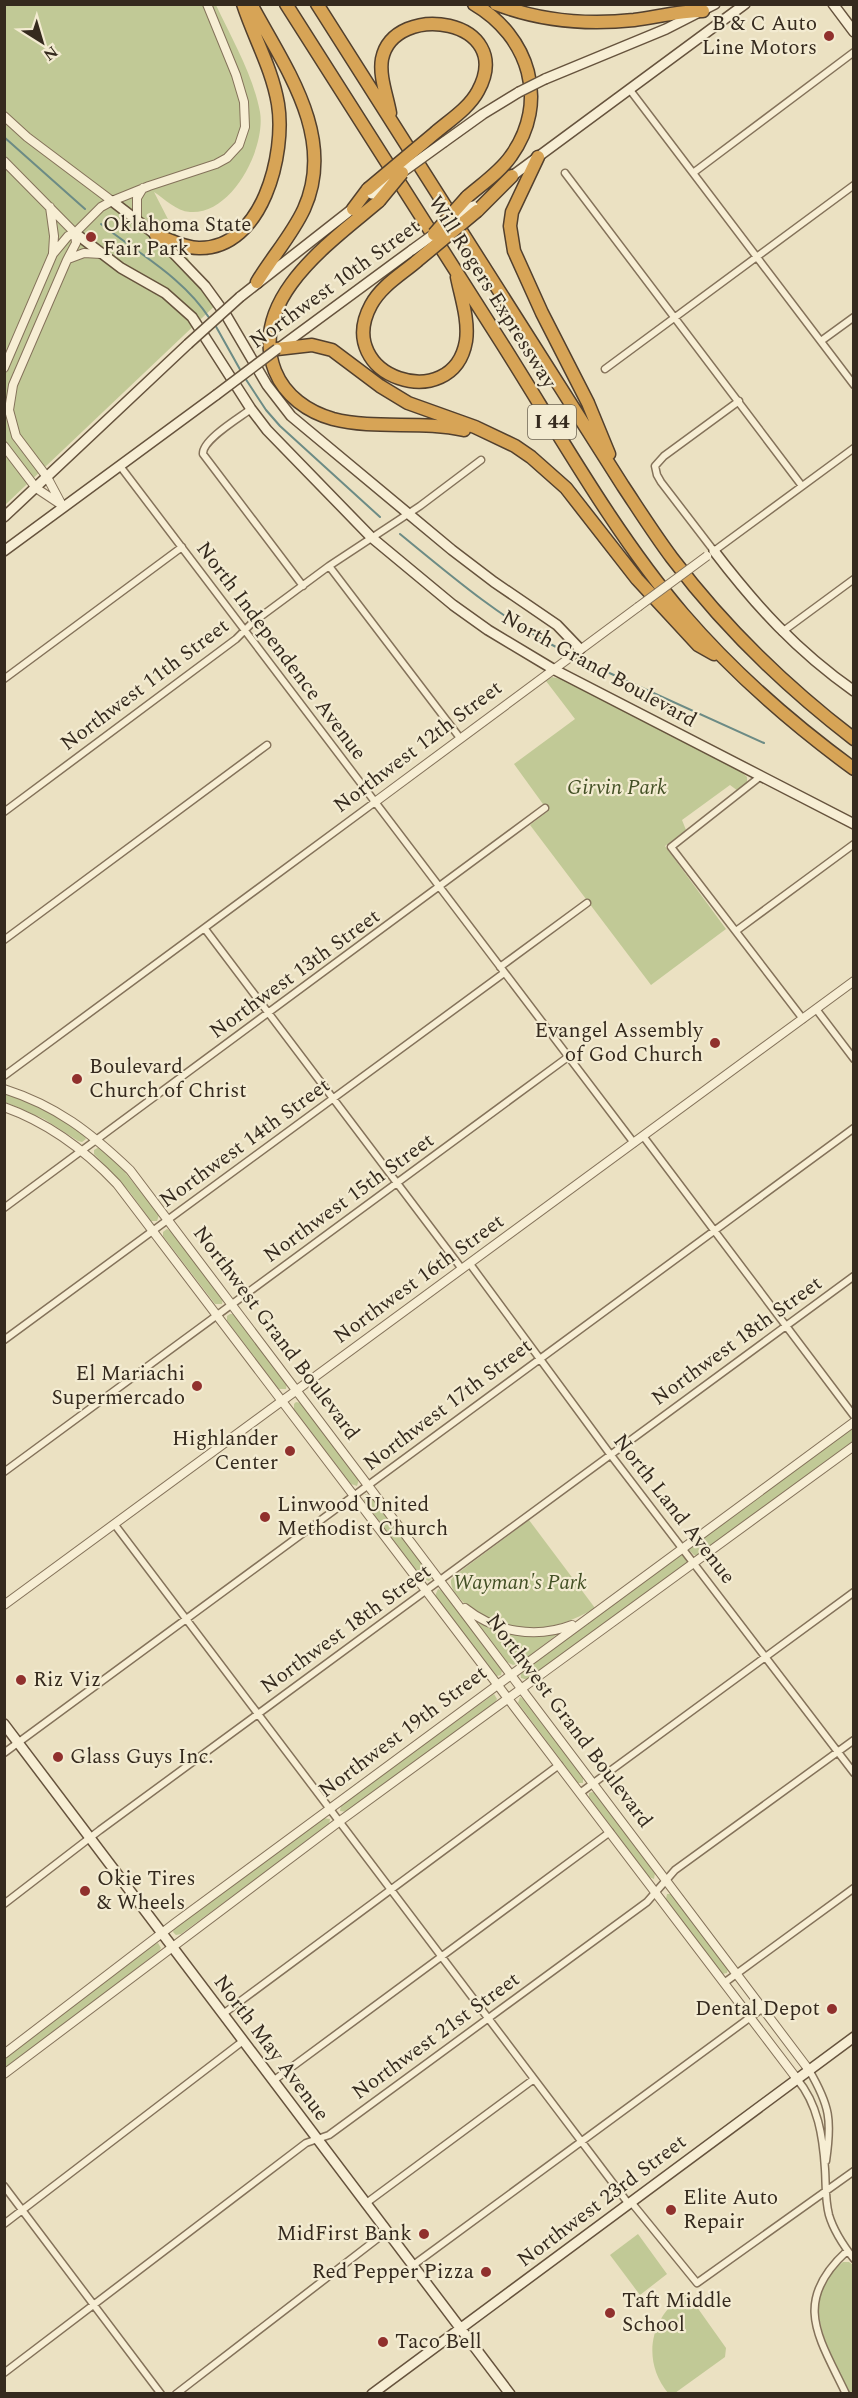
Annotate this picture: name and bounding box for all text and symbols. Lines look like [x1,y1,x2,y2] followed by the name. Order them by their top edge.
[702,8,817,64] place label: B & C Auto Line Motors
[12,12,72,72] north arrow
[822,29,836,43] marker: B & C Auto Line Motors
[38,40,63,67] text: N
[420,189,565,396] street label: Will Rogers Expressway
[103,209,252,265] place label: Oklahoma State Fair Park
[243,211,427,357] street label: Northwest 10th Street
[84,230,98,244] marker: Oklahoma State Fair Park
[528,405,576,439] road number: I 44
[188,535,374,767] street label: North Independence Avenue
[495,602,703,736] street label: North Grand Boulevard
[54,611,236,759] street label: Northwest 11th Street
[327,673,509,821] street label: Northwest 12th Street
[567,772,667,804] park label: Girvin Park
[203,901,387,1047] street label: Northwest 13th Street
[534,1015,704,1071] place label: Evangel Assembly of God Church
[708,1036,722,1050] marker: Evangel Assembly of God Church
[89,1051,247,1107] place label: Boulevard Church of Christ
[153,1070,337,1216] street label: Northwest 14th Street
[70,1072,84,1086] marker: Boulevard Church of Christ
[257,1125,441,1271] street label: Northwest 15th Street
[327,1206,511,1352] street label: Northwest 16th Street
[185,1219,367,1447] street label: Northwest Grand Boulevard
[645,1268,829,1414] street label: Northwest 18th Street
[357,1331,539,1479] street label: Northwest 17th Street
[52,1358,185,1414] place label: El Mariachi Supermercado
[190,1379,204,1393] marker: El Mariachi Supermercado
[172,1423,278,1479] place label: Highlander Center
[605,1427,743,1591] street label: North Land Avenue
[283,1444,297,1458] marker: Highlander Center
[277,1489,448,1545] place label: Linwood United Methodist Church
[258,1510,272,1524] marker: Linwood United Methodist Church
[254,1556,438,1702] street label: Northwest 18th Street
[453,1567,587,1599] park label: Wayman's Park
[478,1607,660,1835] street label: Northwest Grand Boulevard
[312,1658,494,1806] street label: Northwest 19th Street
[33,1664,101,1696] place label: Riz Viz
[14,1673,28,1687] marker: Riz Viz
[70,1741,214,1773] place label: Glass Guys Inc.
[51,1750,65,1764] marker: Glass Guys Inc.
[97,1863,196,1919] place label: Okie Tires & Wheels
[78,1884,92,1898] marker: Okie Tires & Wheels
[345,1964,527,2108] street label: Northwest 21st Street
[205,1968,337,2128] street label: North May Avenue
[695,1993,820,2025] place label: Dental Depot
[825,2002,839,2016] marker: Dental Depot
[511,2127,693,2275] street label: Northwest 23rd Street
[683,2182,778,2238] place label: Elite Auto Repair
[664,2203,678,2217] marker: Elite Auto Repair
[276,2218,412,2250] place label: MidFirst Bank
[417,2227,431,2241] marker: MidFirst Bank
[312,2256,475,2288] place label: Red Pepper Pizza
[479,2265,493,2279] marker: Red Pepper Pizza
[622,2285,732,2341] place label: Taft Middle School
[603,2306,617,2320] marker: Taft Middle School
[395,2326,482,2358] place label: Taco Bell
[376,2335,390,2349] marker: Taco Bell

